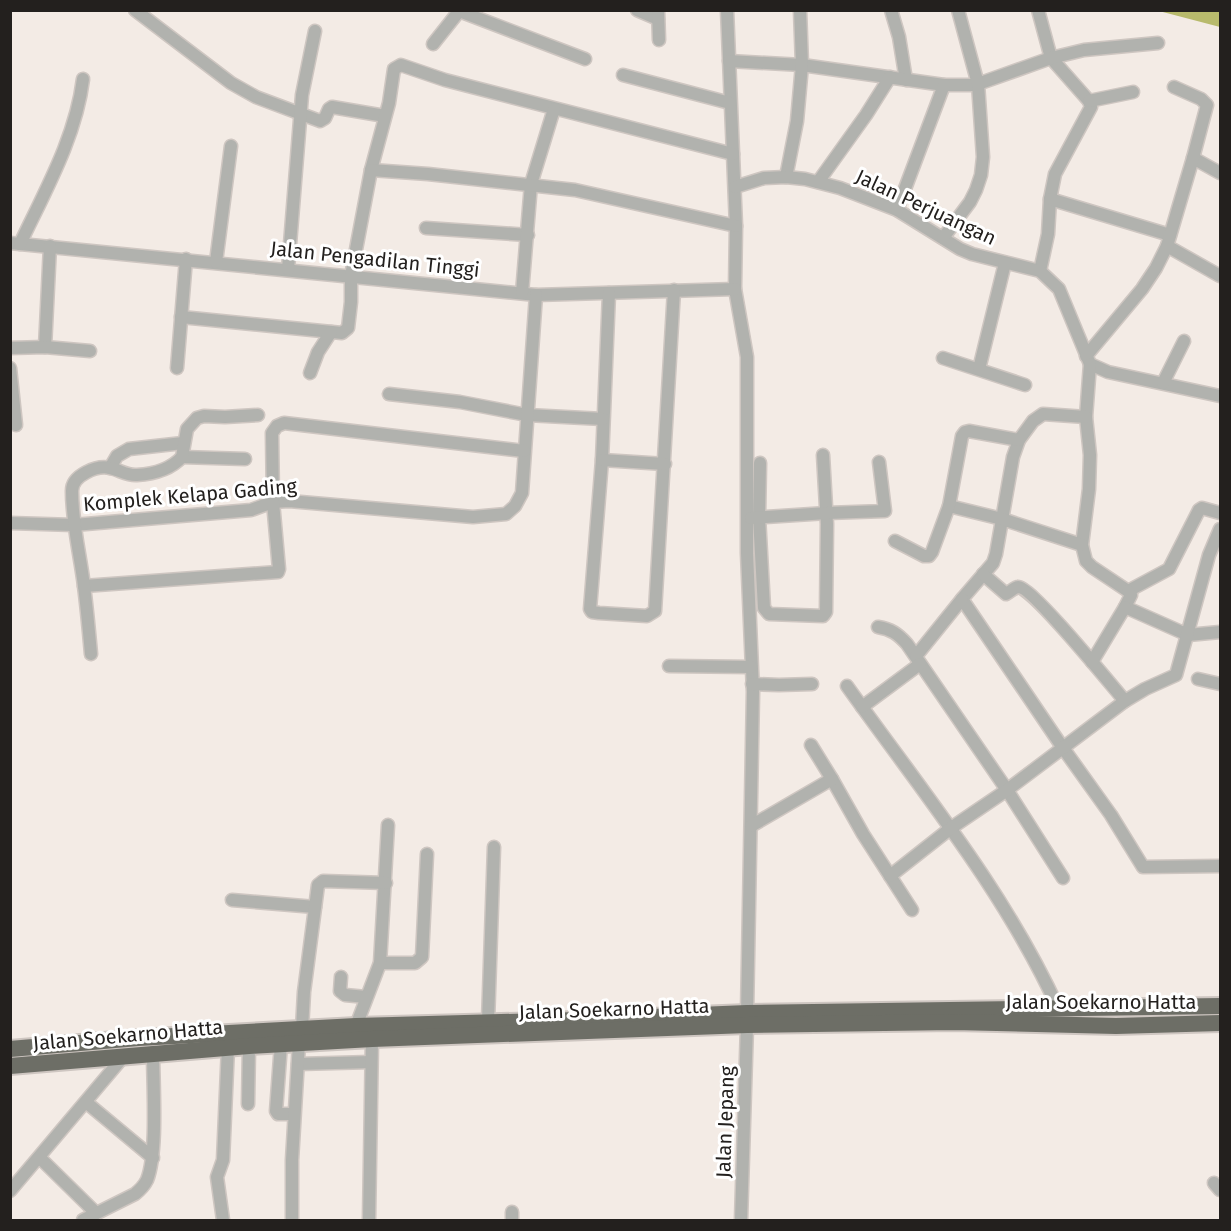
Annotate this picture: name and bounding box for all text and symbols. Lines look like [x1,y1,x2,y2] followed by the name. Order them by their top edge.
[852,164,1000,250] street label: Jalan Perjuangan
[269,236,481,282] street label: Jalan Pengadilan Tinggi
[82,474,298,516] street label: Komplek Kelapa Gading
[1006,990,1196,1014] street label: Jalan Soekarno Hatta
[518,994,710,1024] street label: Jalan Soekarno Hatta
[32,1015,224,1055] street label: Jalan Soekarno Hatta
[711,1065,739,1178] street label: Jalan Jepang

